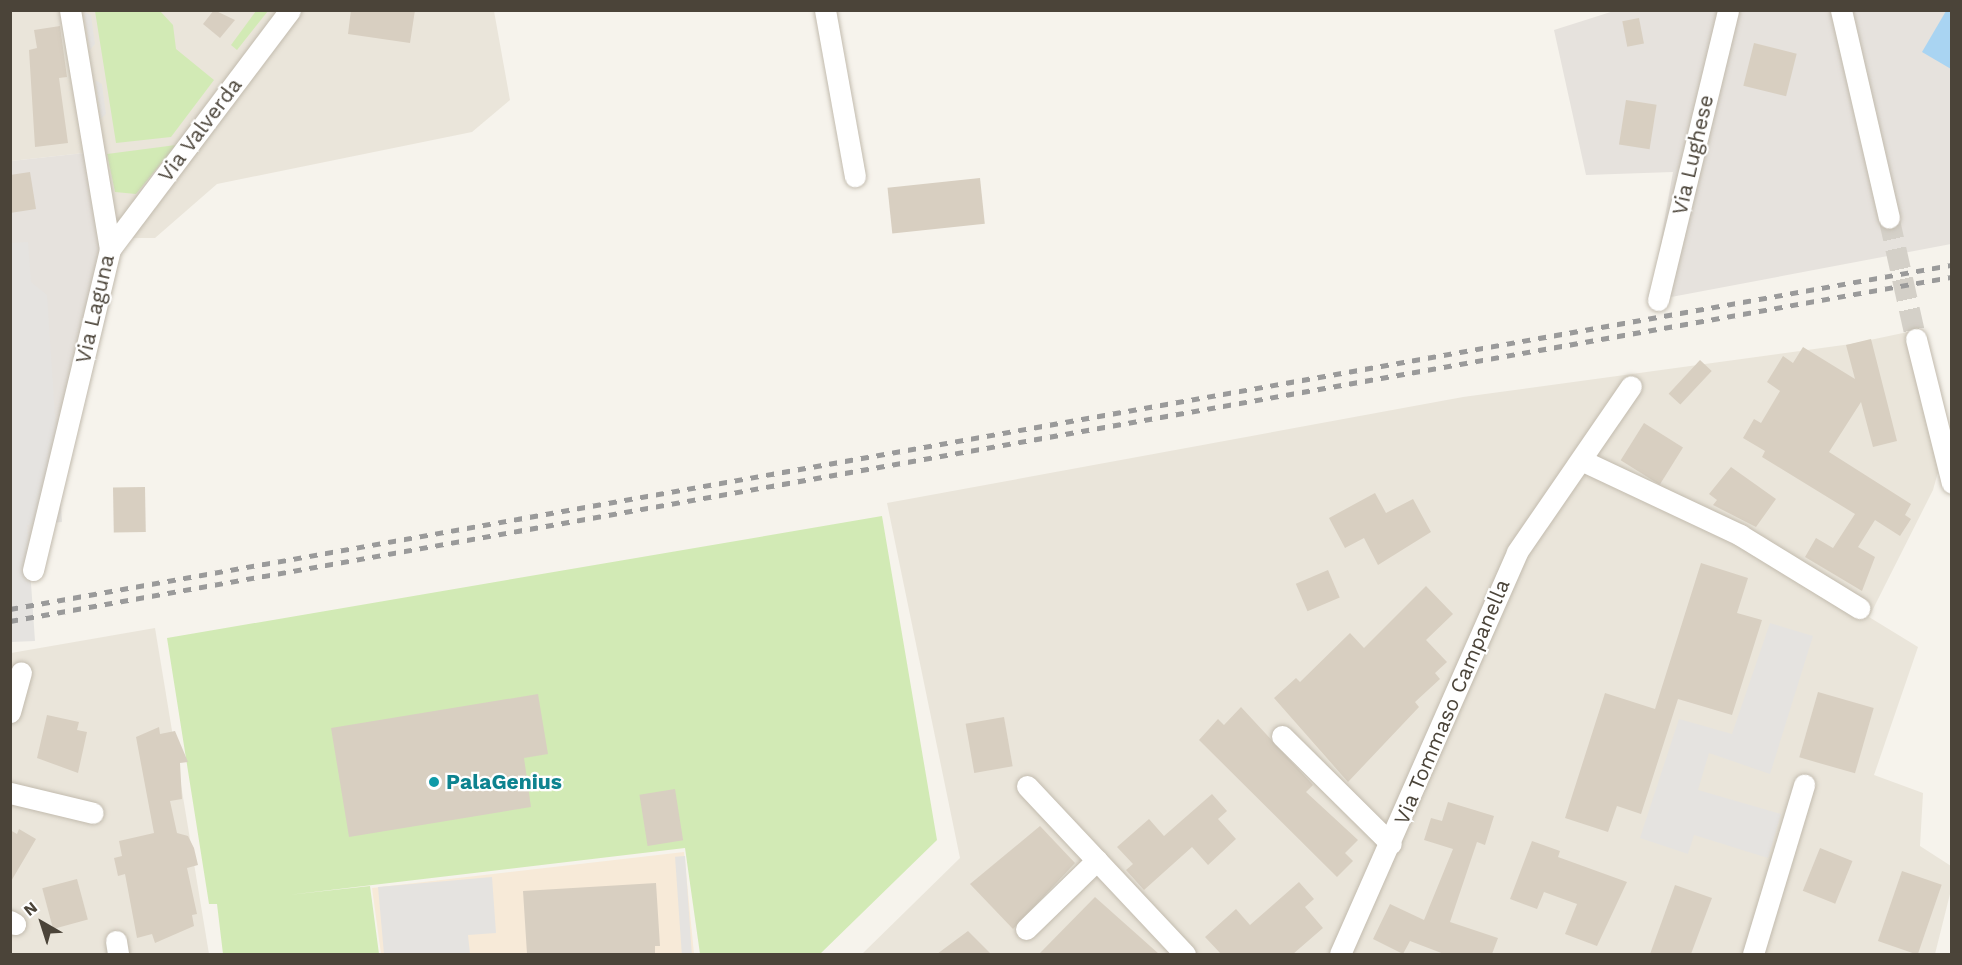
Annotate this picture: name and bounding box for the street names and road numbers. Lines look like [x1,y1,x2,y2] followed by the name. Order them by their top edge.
[152,73,248,187] street label: Via Valverda
[1667,92,1719,218] street label: Via Lughese
[70,252,120,366] street label: Via Laguna
[1389,575,1515,829] street label: Via Tommaso Campanella

